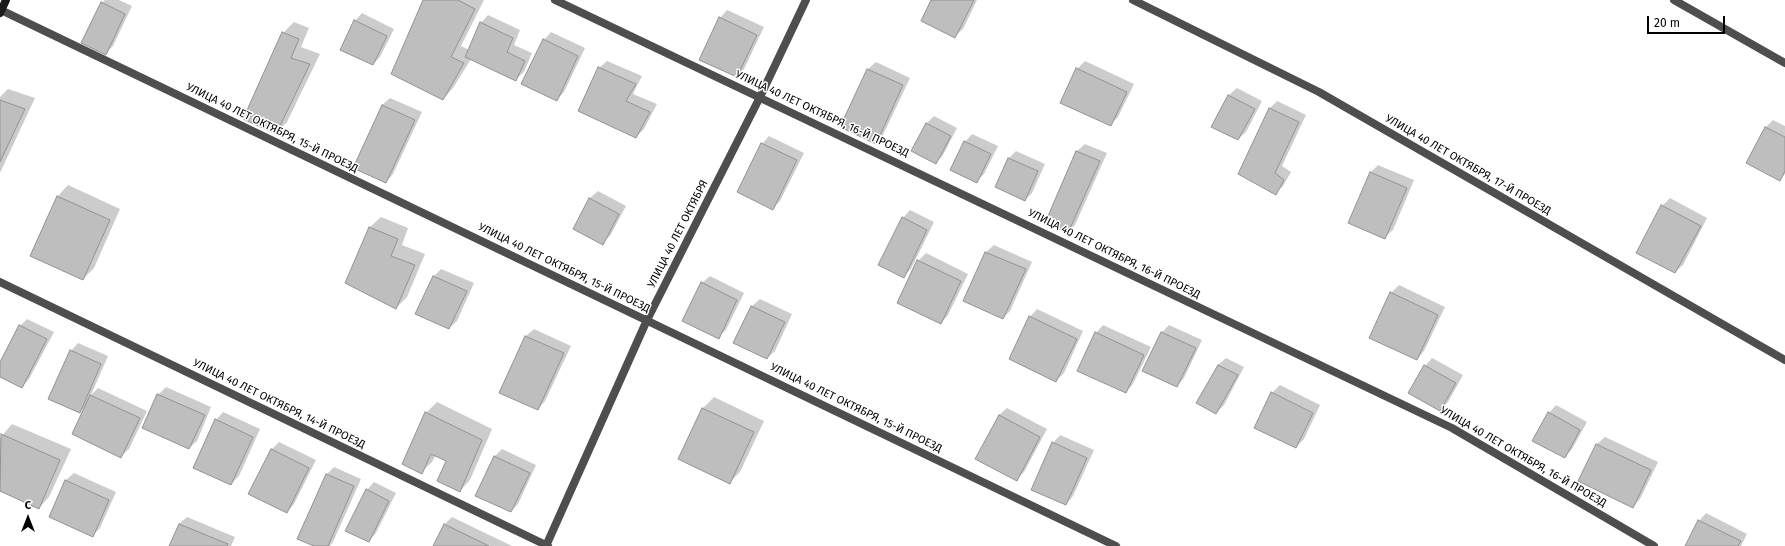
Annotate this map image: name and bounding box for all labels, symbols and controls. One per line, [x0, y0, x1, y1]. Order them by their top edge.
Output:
scale bar [1649, 8, 1727, 34]
text: 20 m [1654, 16, 1680, 30]
street label: УЛИЦА 40 ЛЕТ ОКТЯБРЯ, 16-Й ПРОЕЗД [733, 68, 911, 160]
street label: УЛИЦА 40 ЛЕТ ОКТЯБРЯ, 15-Й ПРОЕЗД [184, 81, 360, 175]
street label: УЛИЦА 40 ЛЕТ ОКТЯБРЯ, 17-Й ПРОЕЗД [1383, 112, 1553, 218]
street label: УЛИЦА 40 ЛЕТ ОКТЯБРЯ [645, 178, 711, 290]
street label: УЛИЦА 40 ЛЕТ ОКТЯБРЯ, 16-Й ПРОЕЗД [1026, 206, 1202, 302]
street label: УЛИЦА 40 ЛЕТ ОКТЯБРЯ, 15-Й ПРОЕЗД [476, 221, 652, 315]
street label: УЛИЦА 40 ЛЕТ ОКТЯБРЯ, 14-Й ПРОЕЗД [191, 356, 367, 452]
street label: УЛИЦА 40 ЛЕТ ОКТЯБРЯ, 15-Й ПРОЕЗД [768, 361, 944, 455]
street label: УЛИЦА 40 ЛЕТ ОКТЯБРЯ, 16-Й ПРОЕЗД [1437, 404, 1609, 510]
north arrow [8, 498, 48, 538]
text: С [25, 499, 31, 512]

